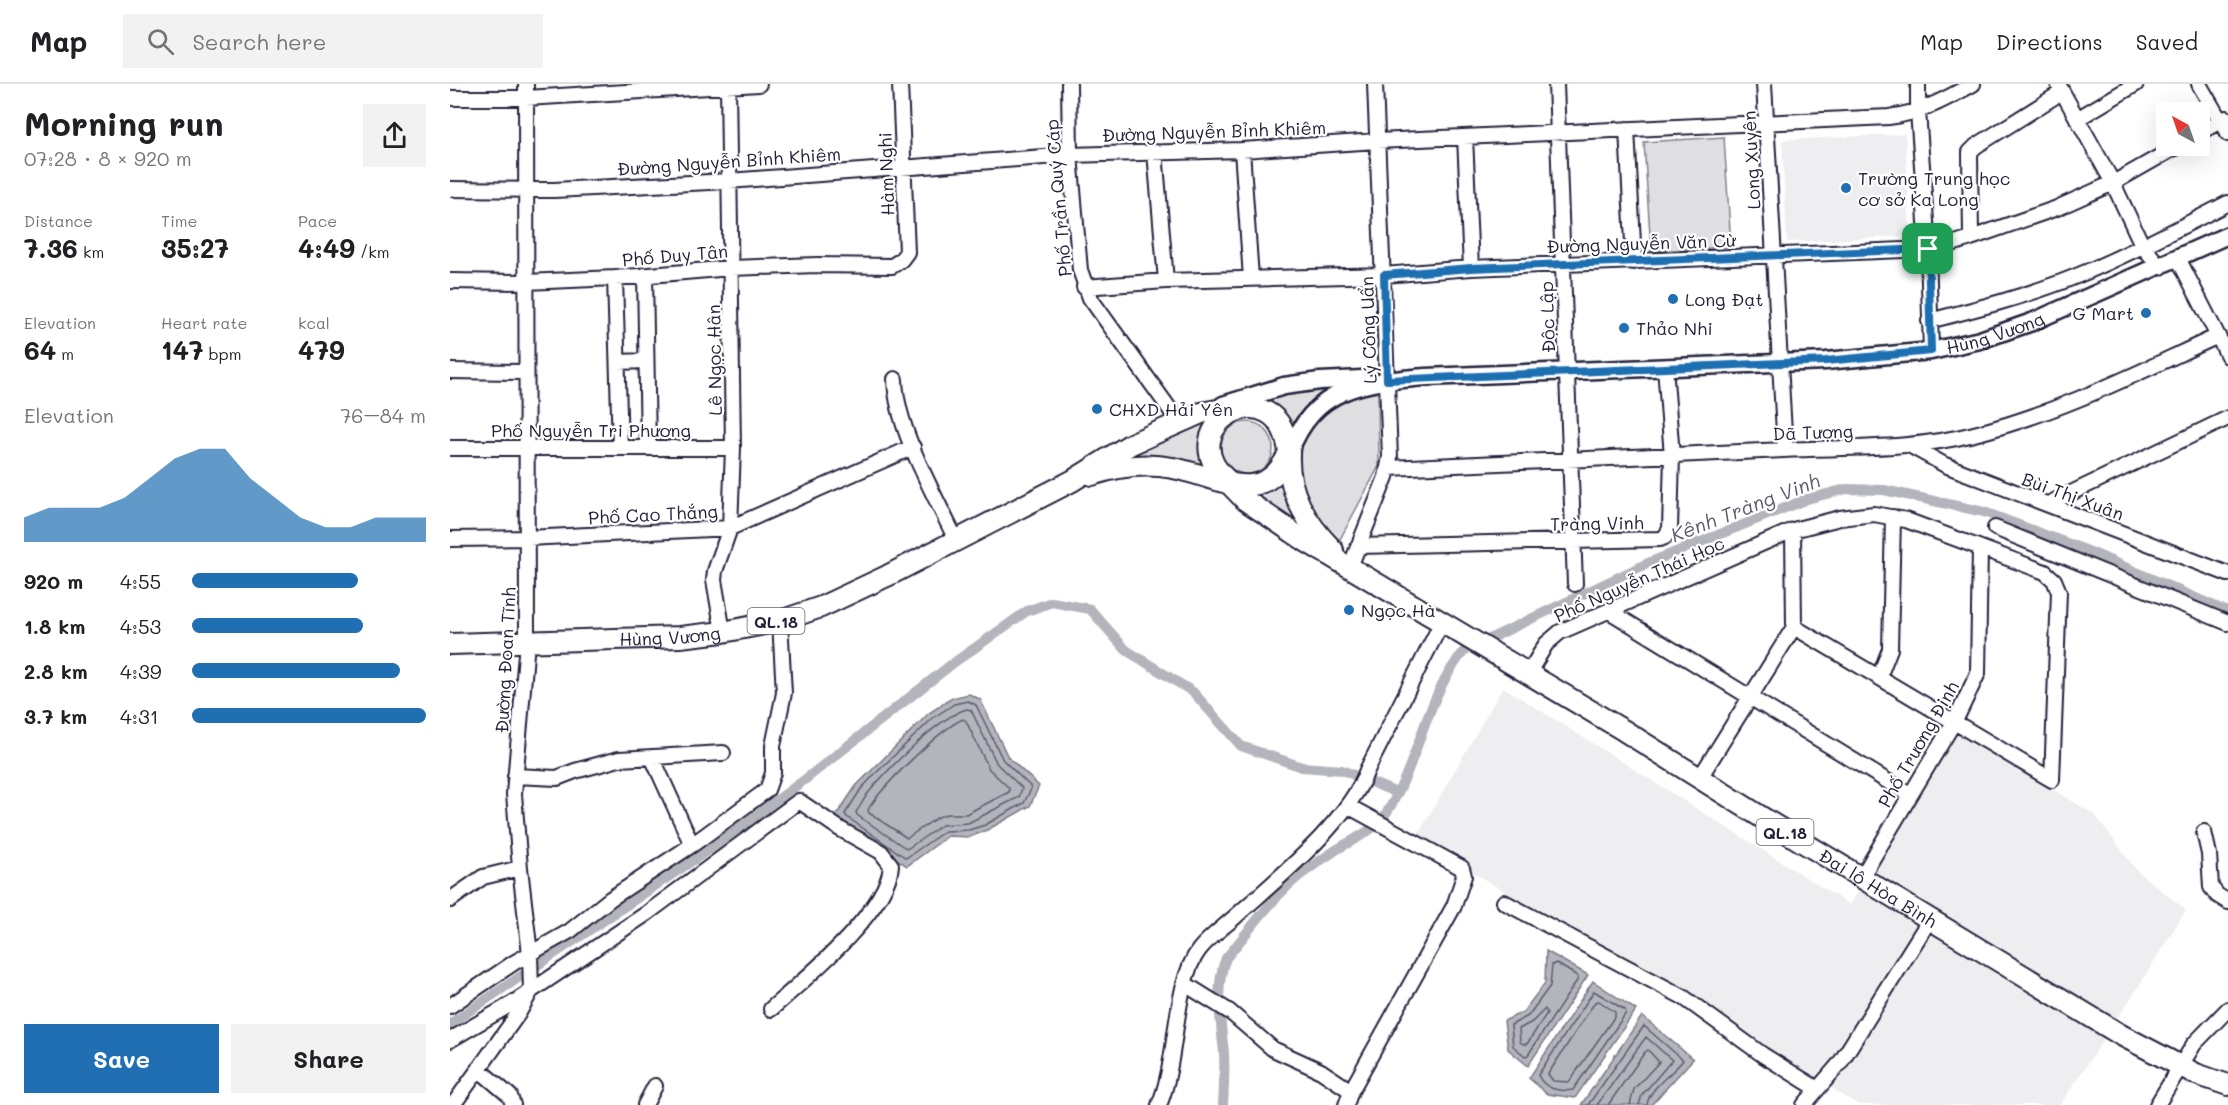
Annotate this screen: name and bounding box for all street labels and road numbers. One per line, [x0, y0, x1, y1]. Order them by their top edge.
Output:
street label: Long Xuyên [1736, 110, 1766, 210]
street label: Đường Nguyễn Bỉnh Khiêm [1102, 115, 1326, 147]
street label: Phố Trần Quý Cáp [1039, 118, 1077, 278]
street label: Hàm Nghi [873, 132, 899, 216]
street label: Đường Nguyễn Bỉnh Khiêm [616, 141, 842, 181]
street label: Đường Nguyễn Văn Cừ [1546, 228, 1737, 258]
street label: Phố Duy Tân [621, 238, 729, 272]
street label: Lý Công Uẩn [1354, 276, 1382, 384]
street label: Độc Lập [1534, 281, 1560, 353]
street label: Lê Ngọc Hân [701, 304, 727, 416]
street label: Hùng Vương [1944, 306, 2048, 359]
street label: Phố Nguyễn Tri Phương [491, 418, 691, 442]
street label: Dã Tượng [1772, 419, 1854, 445]
street label: Bùi Thị Xuân [2019, 466, 2127, 526]
street label: Phố Cao Thắng [588, 499, 718, 529]
street label: Tràng Vinh [1550, 510, 1644, 536]
street label: Phố Nguyễn Thái Học [1550, 531, 1728, 627]
street label: Đường Đoan Tĩnh [489, 586, 521, 734]
road number: QL.18 [748, 608, 804, 634]
street label: Hùng Vương [619, 620, 722, 651]
street label: Phố Trương Định [1872, 677, 1964, 811]
road number: QL.18 [1756, 819, 1814, 845]
street label: Đại lộ Hòa Bình [1815, 843, 1942, 933]

